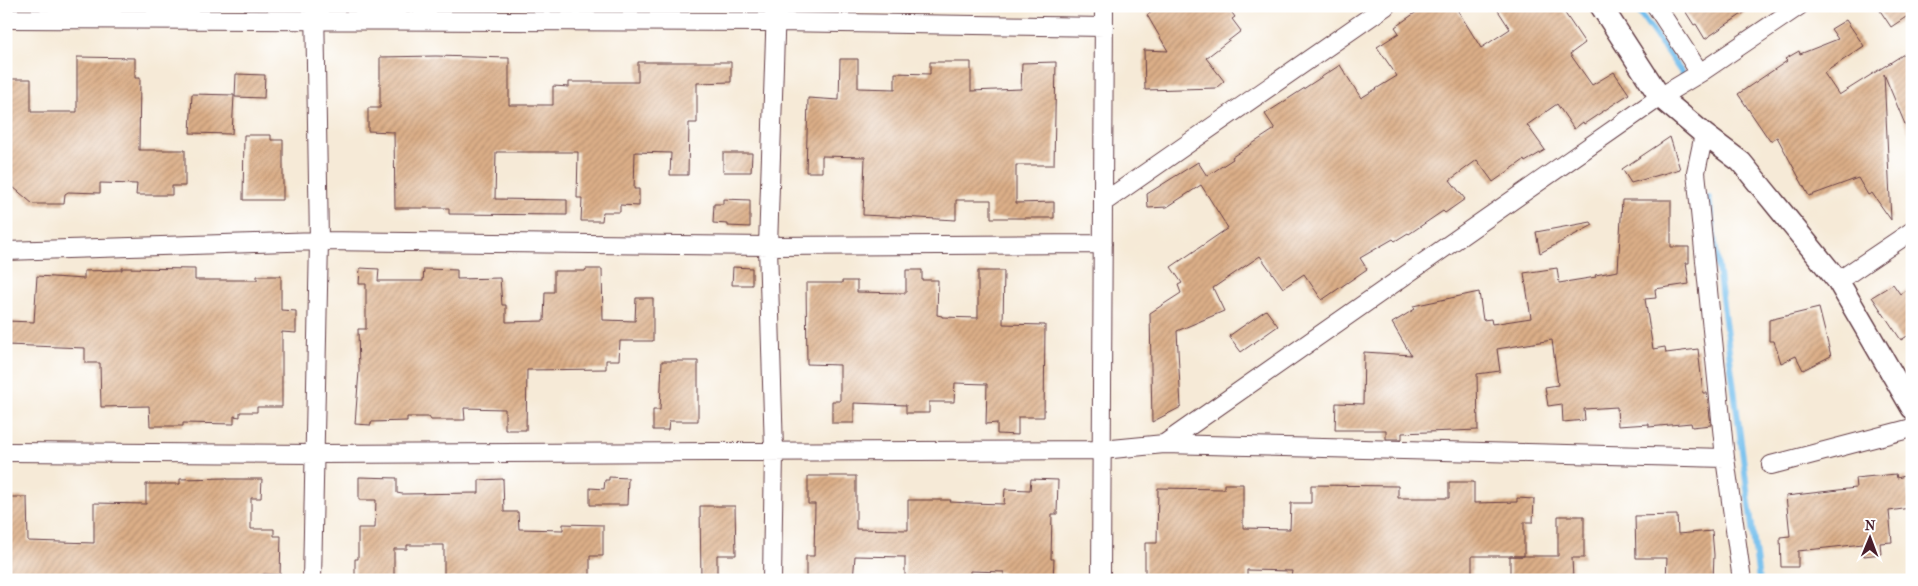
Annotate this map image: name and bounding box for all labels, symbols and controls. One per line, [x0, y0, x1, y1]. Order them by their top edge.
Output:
north arrow [1846, 514, 1896, 564]
text: N [1865, 517, 1876, 534]

